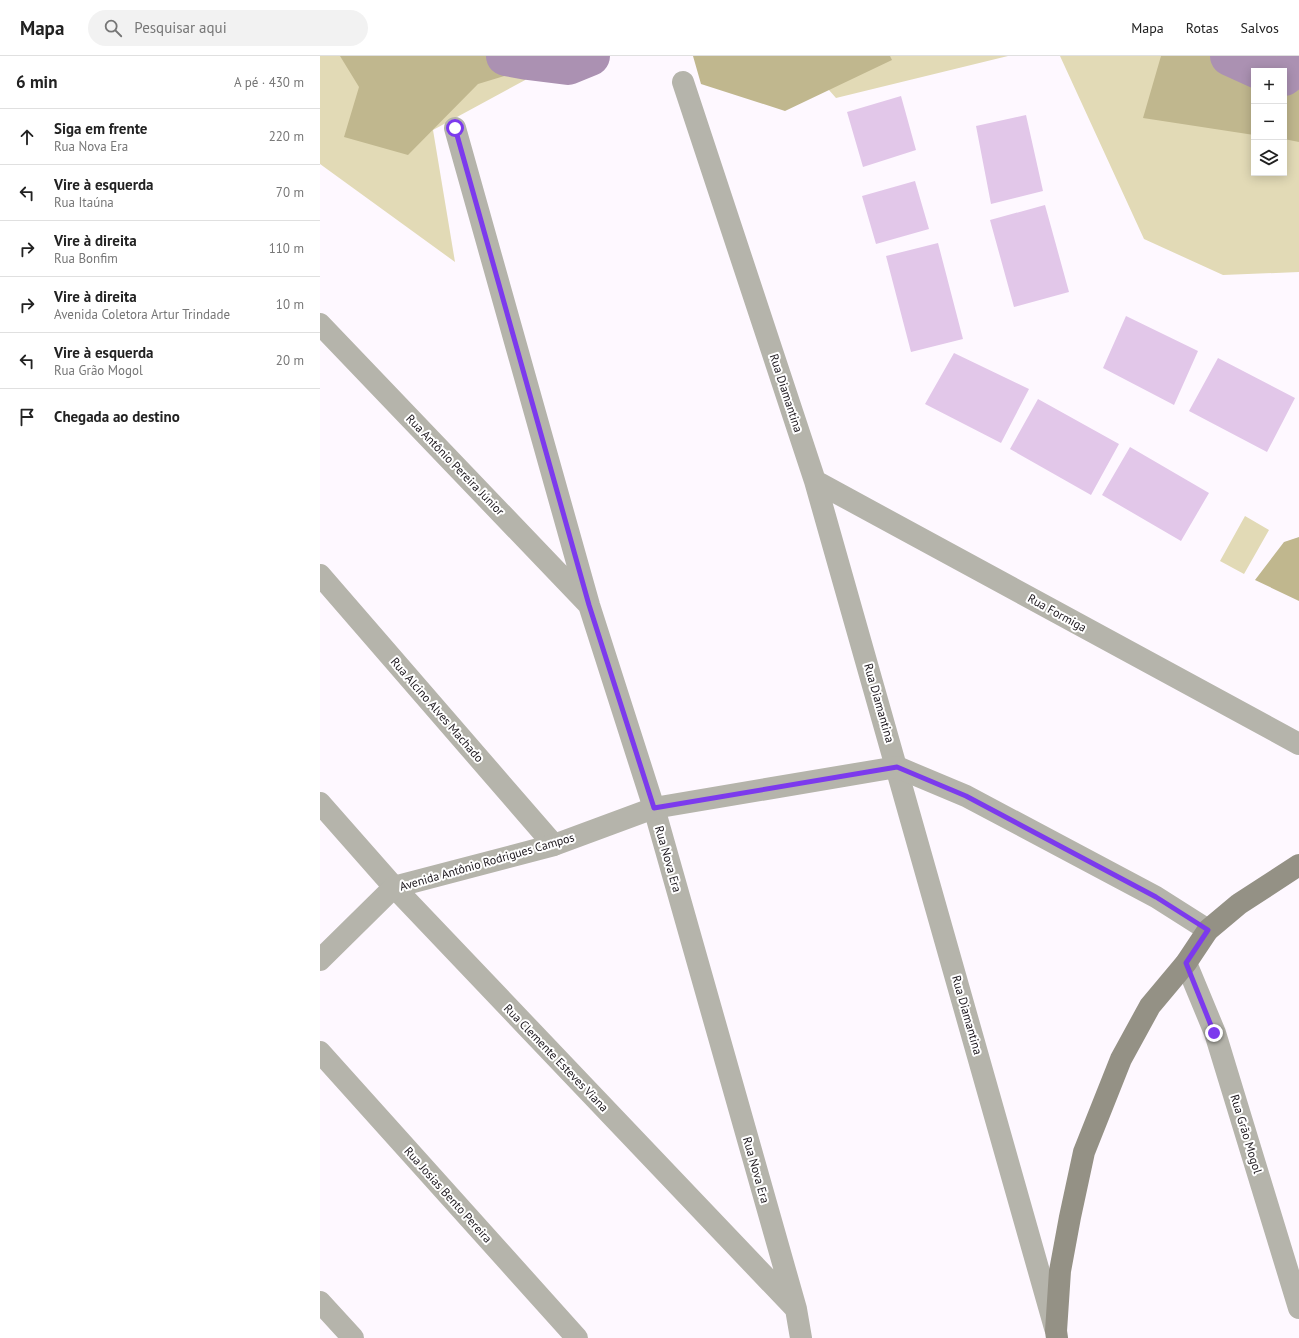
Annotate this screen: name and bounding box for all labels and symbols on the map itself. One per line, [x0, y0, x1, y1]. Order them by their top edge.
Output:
route start [446, 119, 464, 137]
street label: Rua Diamantina [767, 352, 806, 434]
street label: Rua Antônio Pereira Júnior [403, 411, 508, 518]
street label: Rua Formiga [1025, 590, 1089, 635]
street label: Rua Alcino Alves Machado [388, 654, 487, 765]
street label: Rua Diamantina [861, 662, 898, 744]
street label: Rua Nova Era [652, 824, 685, 894]
street label: Avenida Antônio Rodrigues Campos [398, 829, 576, 894]
street label: Rua Diamantina [949, 974, 986, 1056]
street label: Rua Clemente Esteves Viana [501, 1001, 612, 1115]
route end [1205, 1024, 1223, 1042]
street label: Rua Grão Mogol [1227, 1092, 1266, 1176]
street label: Rua Nova Era [740, 1135, 773, 1205]
street label: Rua Josias Bento Pereira [401, 1144, 495, 1246]

